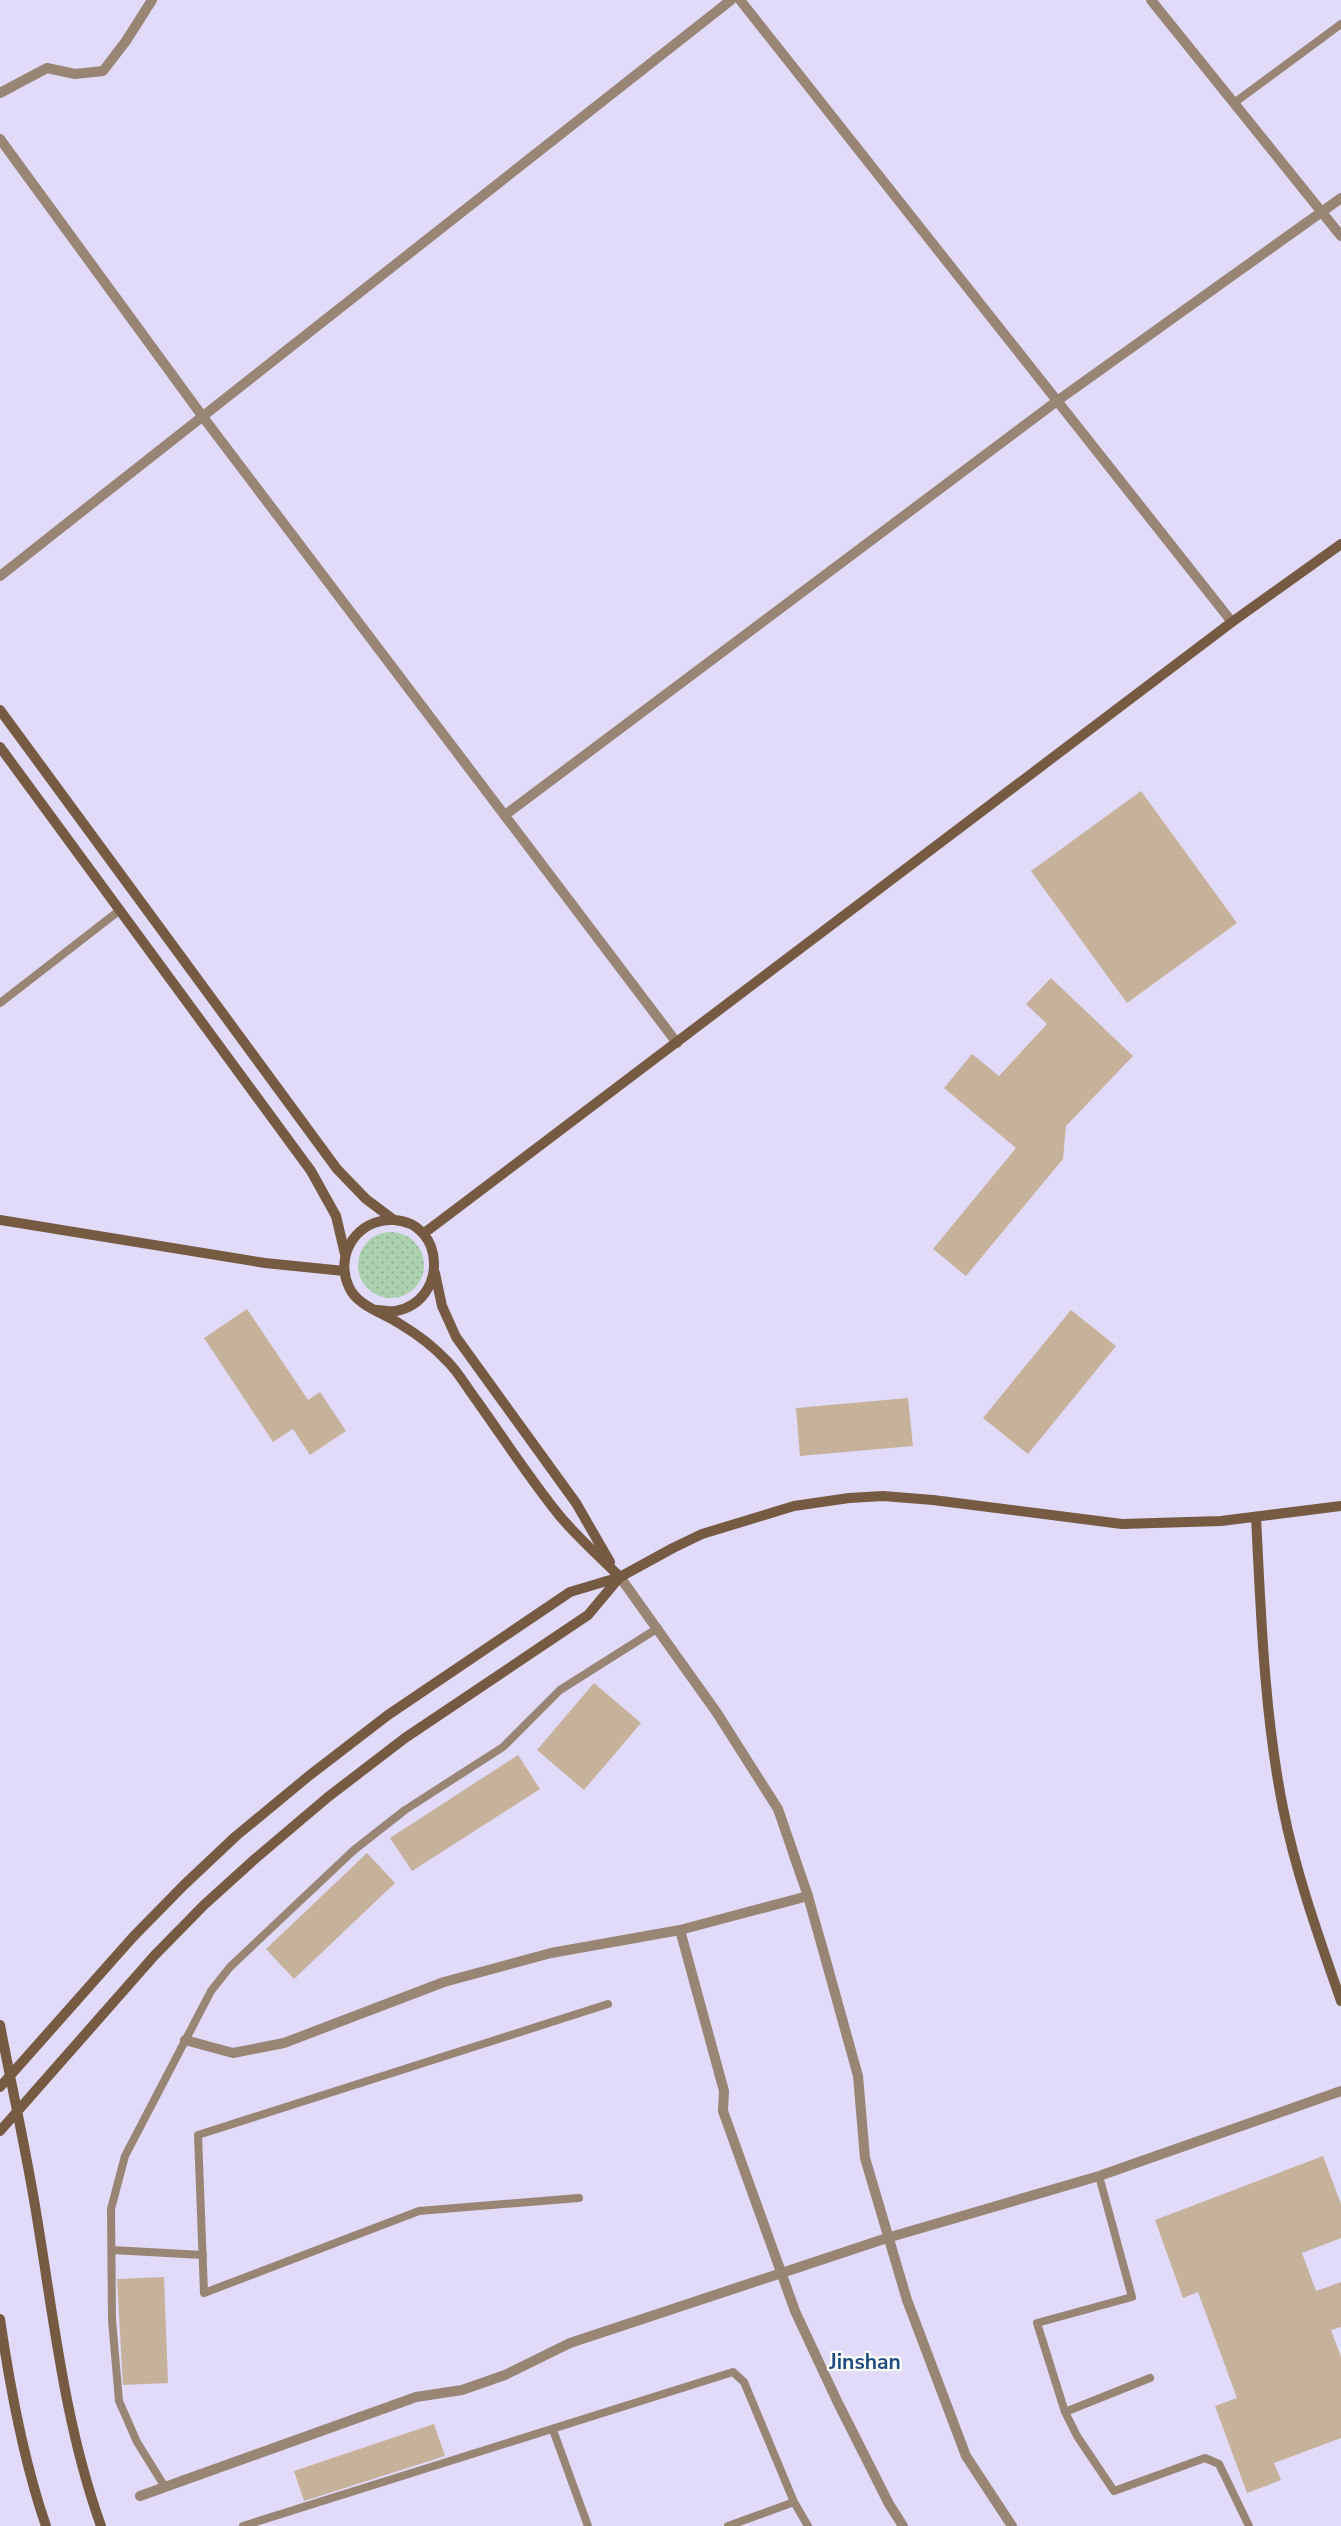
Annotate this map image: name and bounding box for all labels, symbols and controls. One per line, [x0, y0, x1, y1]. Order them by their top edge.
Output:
district label: Jinshan [828, 2348, 901, 2376]

